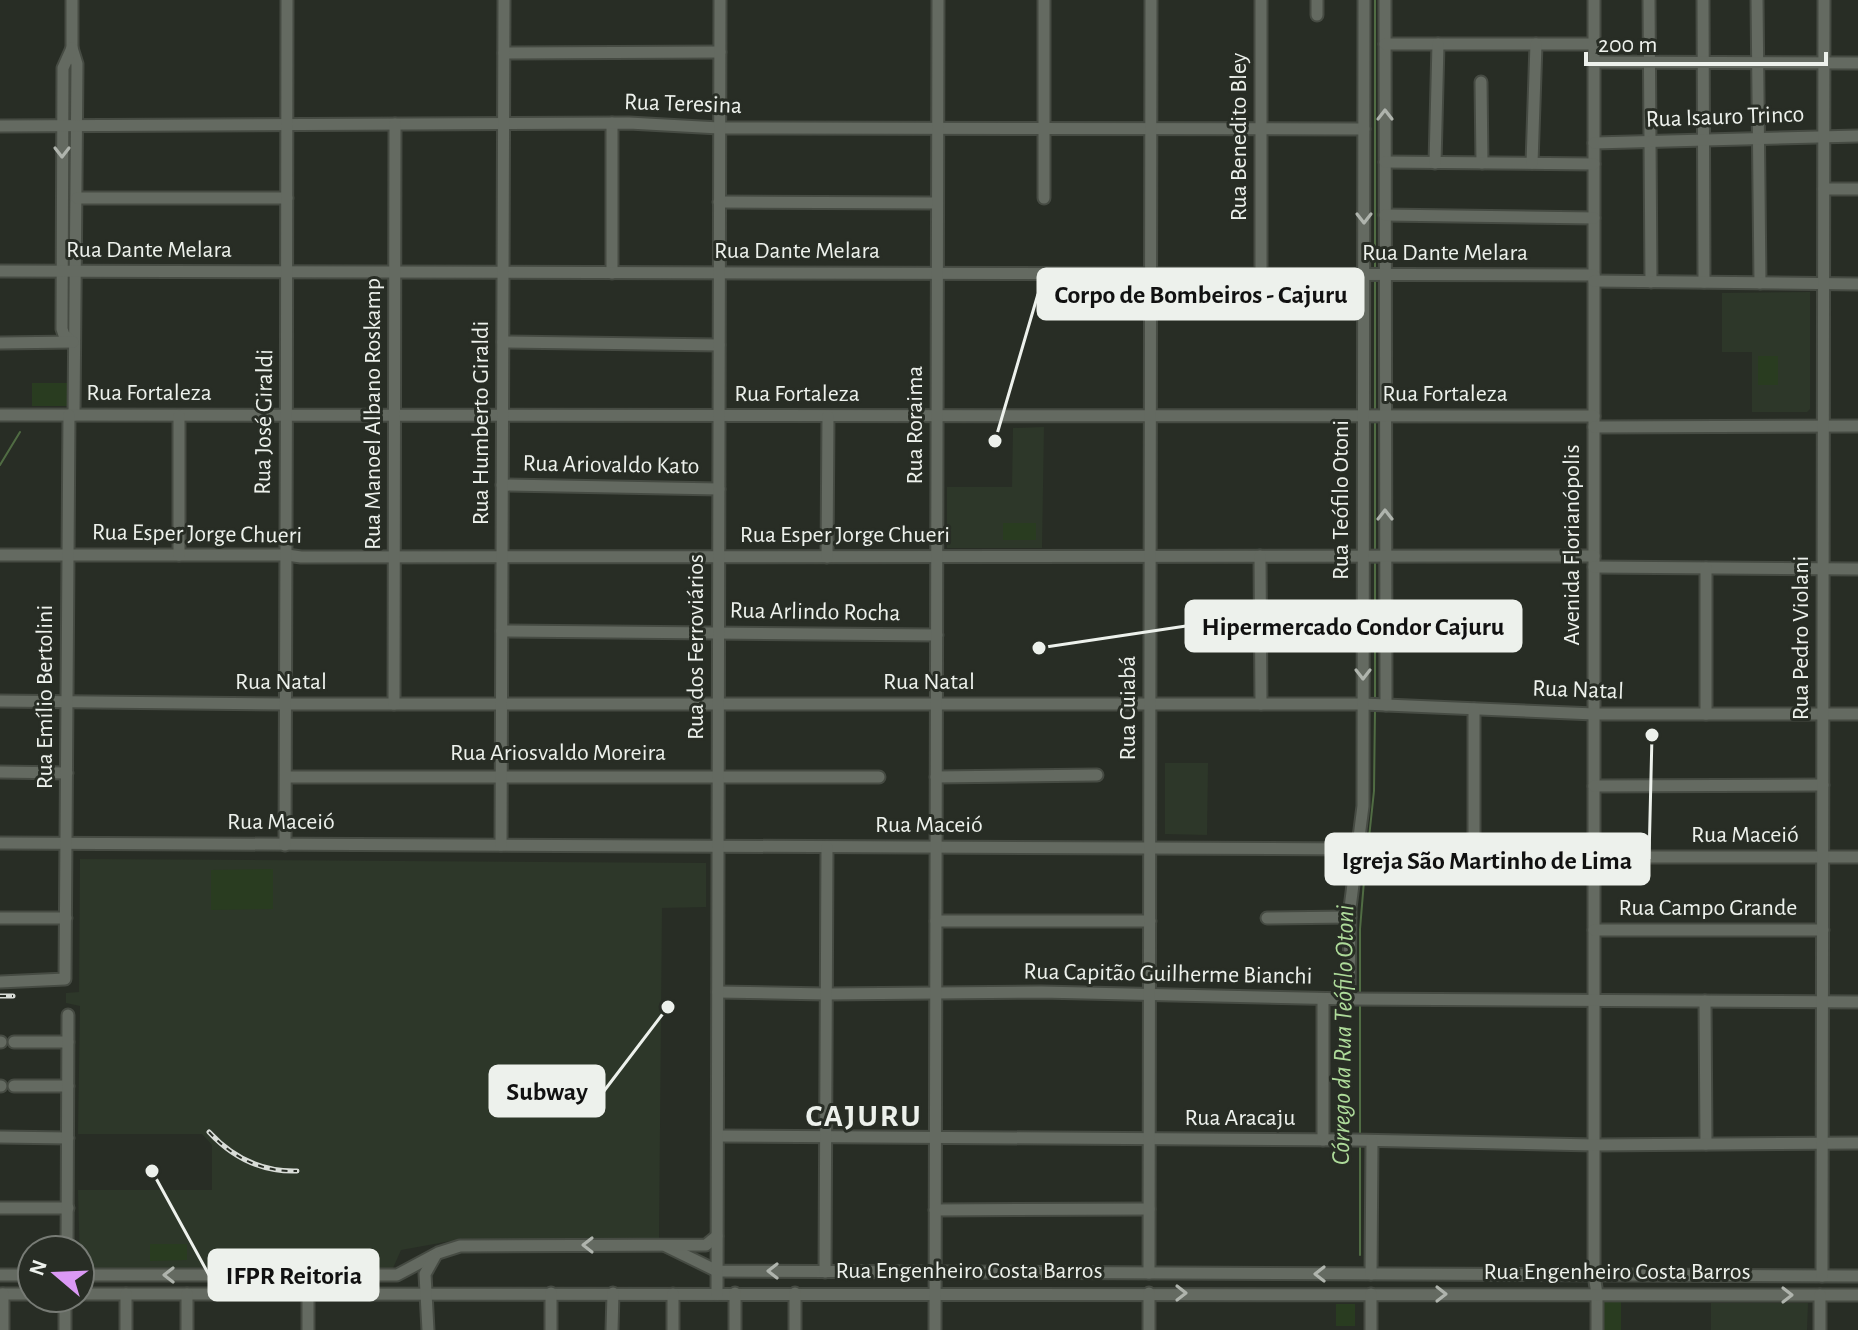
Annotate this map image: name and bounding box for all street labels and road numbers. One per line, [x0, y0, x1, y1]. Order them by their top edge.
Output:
street label: Rua Benedito Bley [1227, 53, 1251, 221]
street label: Rua Teresina [623, 90, 743, 118]
street label: Rua Isauro Trinco [1645, 102, 1805, 132]
street label: Rua Dante Melara [66, 238, 232, 262]
street label: Rua Dante Melara [714, 239, 880, 263]
street label: Rua Dante Melara [1362, 241, 1528, 265]
street label: Rua Manoel Albano Roskamp [361, 278, 385, 550]
street label: Rua Humberto Giraldi [469, 321, 493, 525]
street label: Rua José Giraldi [251, 349, 277, 495]
street label: Rua Roraima [903, 366, 927, 484]
street label: Rua Fortaleza [86, 381, 212, 405]
street label: Rua Fortaleza [734, 382, 860, 406]
street label: Rua Fortaleza [1382, 382, 1508, 406]
street label: Rua Teófilo Otoni [1329, 420, 1353, 580]
street label: Avenida Florianópolis [1560, 444, 1584, 646]
street label: Rua Ariovaldo Kato [522, 451, 700, 479]
street label: Rua Esper Jorge Chueri [92, 520, 302, 548]
street label: Rua Esper Jorge Chueri [740, 523, 950, 547]
street label: Rua dos Ferroviários [684, 554, 708, 740]
street label: Rua Pedro Violani [1789, 556, 1813, 720]
street label: Rua Arlindo Rocha [729, 599, 901, 625]
street label: Rua Emílio Bertolini [33, 605, 57, 789]
street label: Rua Cuiabá [1116, 656, 1140, 760]
street label: Rua Natal [235, 670, 327, 694]
street label: Rua Natal [883, 670, 975, 694]
street label: Rua Natal [1532, 676, 1624, 704]
street label: Rua Ariosvaldo Moreira [450, 741, 666, 765]
street label: Rua Maceió [227, 810, 335, 834]
street label: Rua Maceió [875, 813, 983, 837]
street label: Rua Maceió [1691, 823, 1799, 847]
street label: Rua Campo Grande [1619, 896, 1797, 920]
street label: Rua Capitão Guilherme Bianchi [1023, 959, 1313, 989]
street label: Rua Aracaju [1184, 1106, 1296, 1130]
street label: Rua Engenheiro Costa Barros [835, 1259, 1103, 1283]
street label: Rua Engenheiro Costa Barros [1483, 1260, 1751, 1284]

